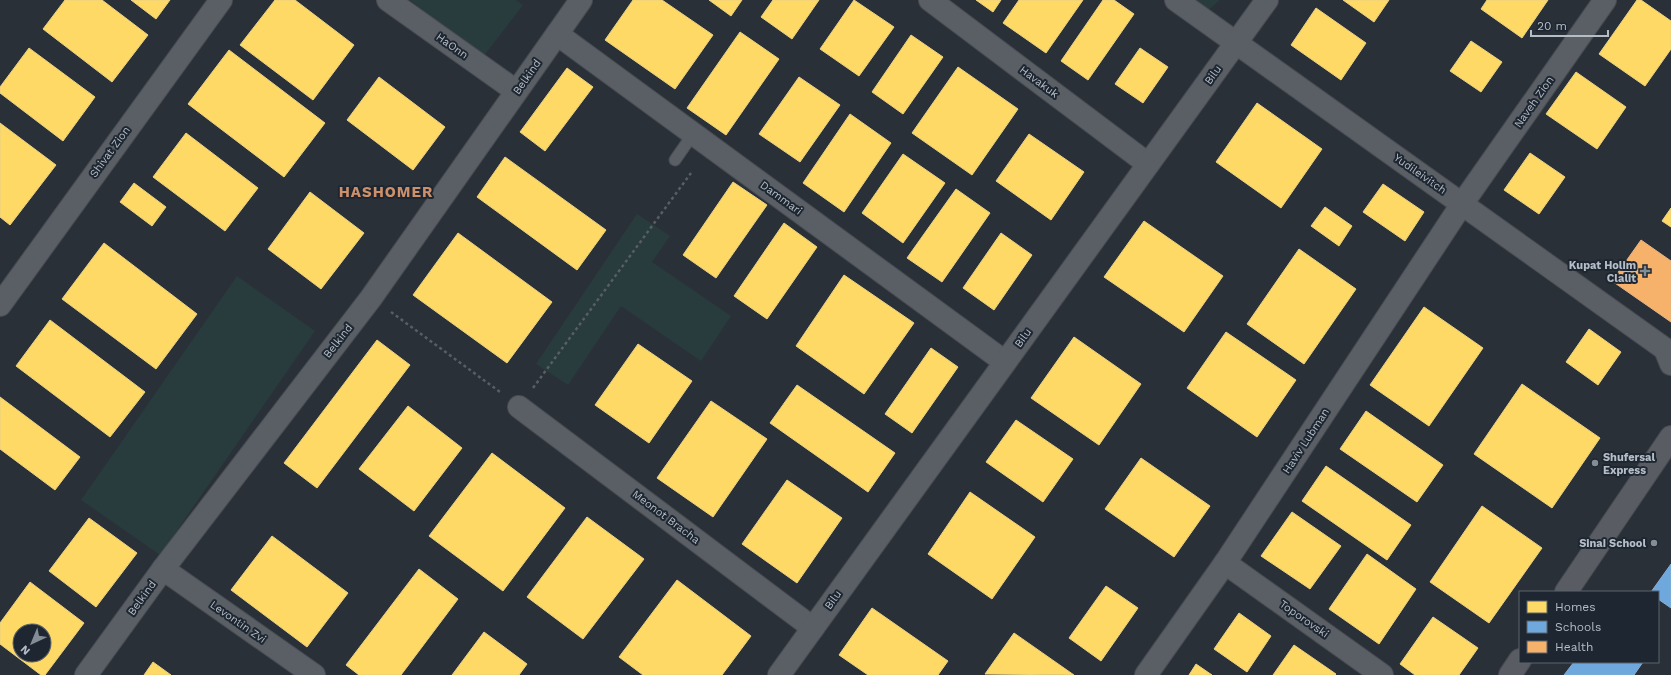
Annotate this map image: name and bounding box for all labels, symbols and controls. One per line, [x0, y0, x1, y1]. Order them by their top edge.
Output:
scale bar [1531, 12, 1608, 38]
text: 20 m [1537, 19, 1567, 33]
street label: HaOnn [434, 30, 470, 62]
street label: Belkind [510, 57, 544, 97]
street label: Havakuk [1017, 63, 1061, 101]
street label: Bilu [1202, 63, 1224, 87]
street label: Naveh Zion [1511, 74, 1557, 130]
street label: Shivat Zion [87, 124, 133, 180]
street label: Yudileivitch [1391, 151, 1449, 197]
street label: Dammari [757, 178, 805, 218]
district label: HASHOMER [339, 183, 433, 201]
place label: Kupat Holim Clalit [1569, 259, 1636, 285]
marker: Kupat Holim Clalit [1639, 265, 1651, 277]
street label: Belkind [321, 321, 355, 361]
street label: Bilu [1012, 326, 1034, 350]
street label: Haviv Lubman [1280, 406, 1332, 476]
place label: Shufersal Express [1603, 451, 1655, 477]
marker: Shufersal Express [1590, 458, 1600, 468]
street label: Meonot Bracha [630, 487, 702, 547]
place label: Sinai School [1579, 537, 1646, 550]
marker: Sinai School [1649, 538, 1659, 548]
street label: Belkind [125, 578, 159, 618]
street label: Bilu [822, 588, 844, 612]
legend [1519, 591, 1659, 663]
street label: Toporovski [1277, 597, 1331, 641]
street label: Levontin Zvi [208, 598, 268, 646]
text: Homes [1555, 600, 1596, 614]
text: Schools [1555, 620, 1601, 634]
north arrow [12, 623, 52, 663]
text: Health [1555, 640, 1593, 654]
text: N [18, 642, 33, 657]

